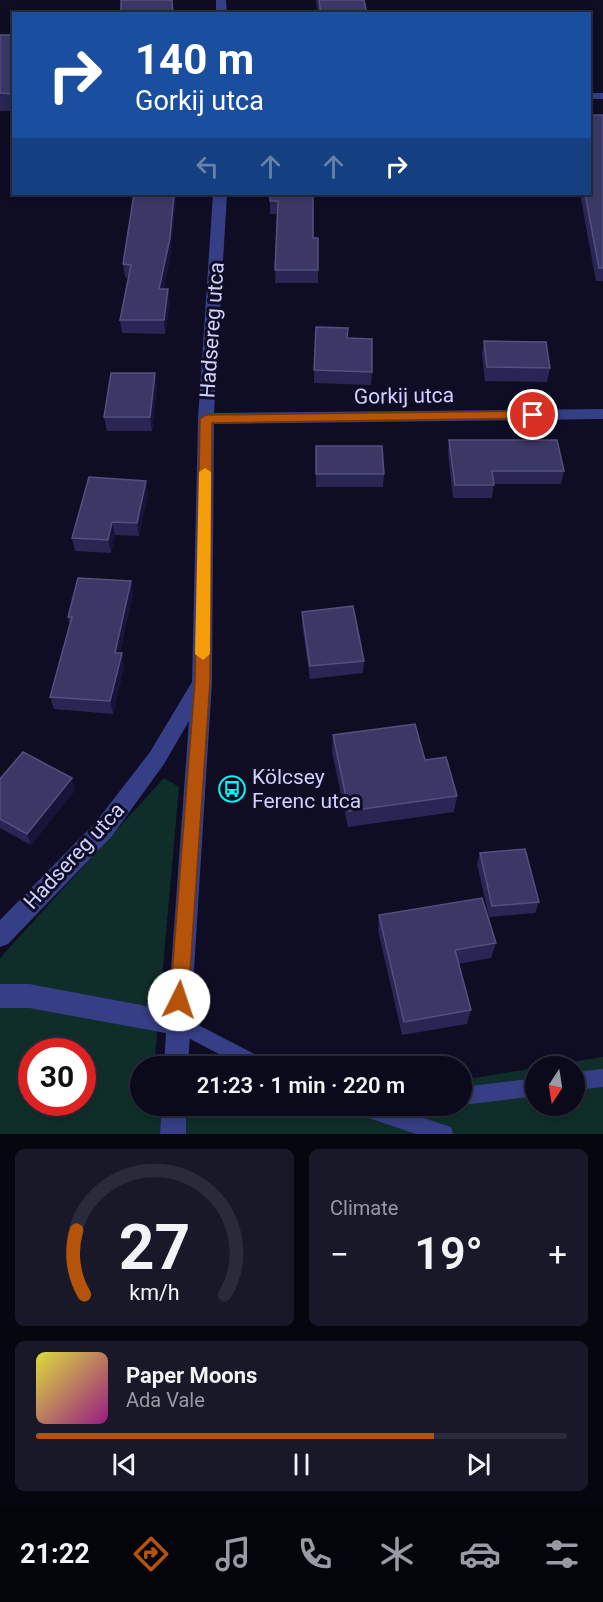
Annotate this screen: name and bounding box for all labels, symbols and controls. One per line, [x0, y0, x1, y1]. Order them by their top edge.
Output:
text: 140 m [135, 35, 254, 84]
icon: right [36, 36, 114, 114]
text: Gorkij utca [135, 85, 264, 117]
icon: left [191, 150, 224, 183]
icon: ahead [254, 150, 287, 183]
icon: ahead [317, 150, 350, 183]
icon: right [380, 150, 413, 183]
street label: Hadsereg utca [195, 261, 229, 399]
street label: Gorkij utca [354, 383, 454, 409]
pin [507, 389, 558, 440]
icon: arrive [516, 398, 549, 431]
place label: Kölcsey Ferenc utca [252, 765, 361, 813]
bus stop icon: Kölcsey Ferenc utca [217, 774, 247, 804]
street label: Hadsereg utca [19, 798, 129, 914]
position arrow [147, 968, 211, 1032]
speed limit sign: 30 [18, 1038, 96, 1116]
north arrow [525, 1056, 585, 1116]
map controls [525, 1056, 585, 1116]
text: 21:23 · 1 min · 220 m [197, 1073, 405, 1098]
text: Climate [330, 1196, 398, 1220]
text: 27 [119, 1211, 190, 1284]
text: 19° [414, 1227, 483, 1280]
text: − [330, 1235, 349, 1274]
text: + [548, 1235, 567, 1274]
text: km/h [129, 1280, 180, 1305]
text: Paper Moons [126, 1363, 257, 1388]
text: Ada Vale [126, 1388, 205, 1412]
icon: previous [108, 1448, 141, 1481]
icon: pause [285, 1448, 318, 1481]
icon: next [462, 1448, 495, 1481]
icon: directions [130, 1533, 172, 1575]
icon: music [212, 1533, 254, 1575]
icon: phone [294, 1533, 336, 1575]
icon: climate [376, 1533, 418, 1575]
icon: car [459, 1533, 501, 1575]
icon: filters [541, 1533, 583, 1575]
text: 21:22 [20, 1538, 90, 1570]

